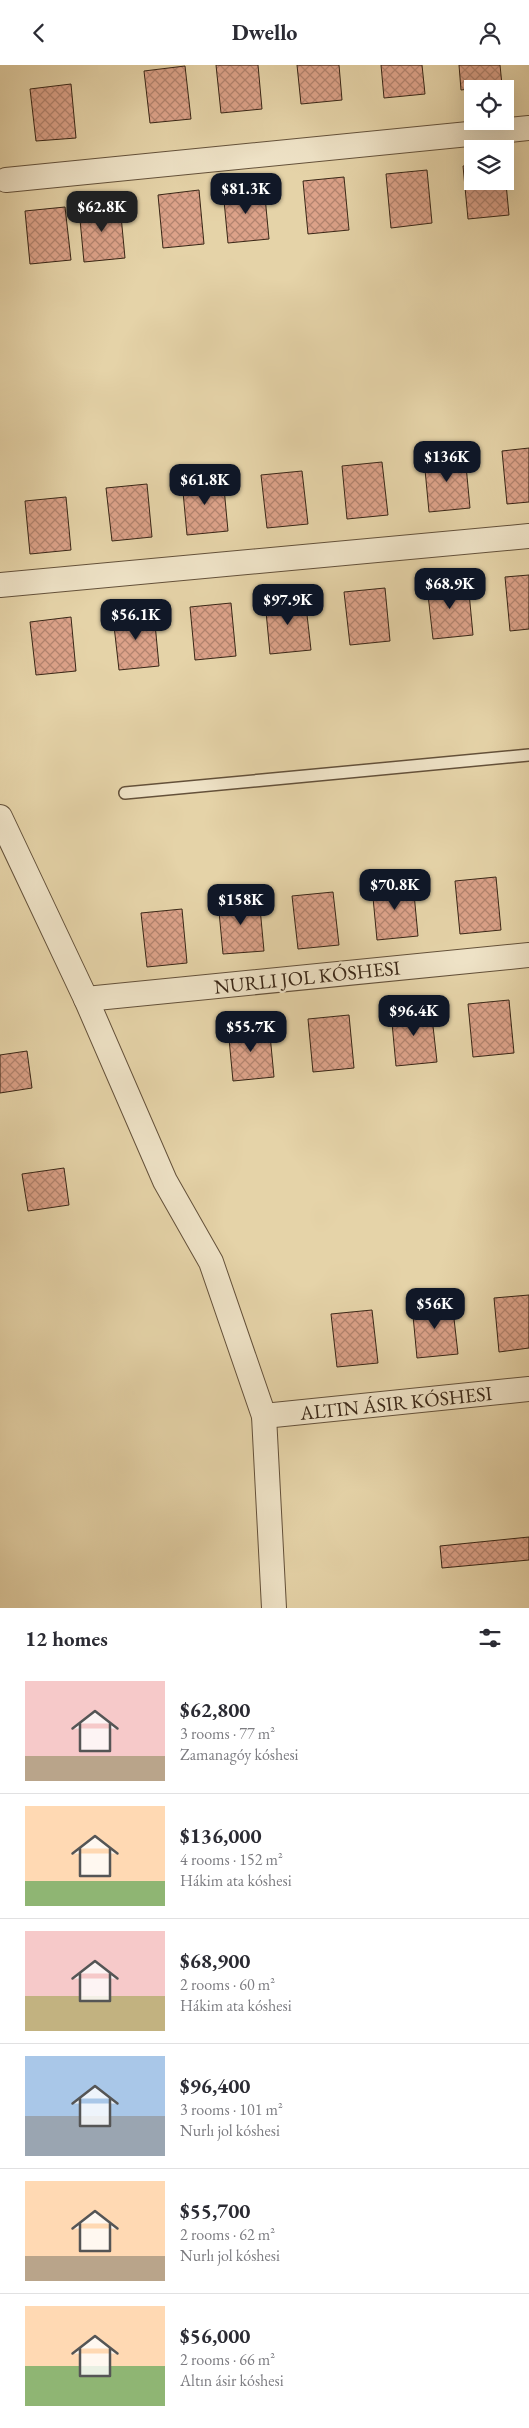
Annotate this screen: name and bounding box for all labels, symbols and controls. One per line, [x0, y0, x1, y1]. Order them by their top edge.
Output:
text: Dwello [232, 18, 297, 47]
icon: back [25, 19, 53, 47]
icon: person [476, 19, 504, 47]
map controls [464, 80, 514, 190]
button: locate [464, 80, 514, 130]
button: layers [464, 140, 514, 190]
pin: $81.3K [205, 173, 287, 215]
text: $81.3K [222, 178, 270, 199]
pin: $62.8K [61, 191, 143, 233]
text: $62.8K [78, 196, 126, 217]
pin: $136K [412, 441, 482, 483]
text: $136K [425, 446, 469, 467]
pin: $61.8K [164, 463, 246, 506]
text: $61.8K [181, 469, 229, 490]
pin: $68.9K [409, 567, 491, 610]
text: $68.9K [426, 573, 474, 594]
pin: $97.9K [247, 583, 329, 626]
text: $97.9K [264, 589, 312, 610]
pin: $56.1K [95, 599, 177, 641]
text: $56.1K [112, 604, 160, 625]
pin: $70.8K [354, 869, 436, 911]
text: $70.8K [371, 874, 419, 895]
pin: $158K [206, 883, 276, 926]
text: $158K [219, 889, 263, 910]
street label: NURLI JOL KÓSHESI [213, 954, 401, 1000]
pin: $96.4K [373, 995, 455, 1037]
text: $96.4K [390, 1000, 438, 1021]
pin: $55.7K [210, 1011, 292, 1053]
text: $55.7K [227, 1016, 275, 1037]
pin: $56K [405, 1287, 465, 1330]
text: $56K [417, 1293, 453, 1314]
street label: ALTIN ÁSIR KÓSHESI [298, 1380, 494, 1426]
icon: filters [476, 1624, 504, 1652]
text: 12 homes [25, 1625, 108, 1652]
text: $62,800 [180, 1696, 250, 1723]
icon: home [65, 1701, 125, 1761]
text: 3 rooms · 77 m² [180, 1723, 275, 1744]
text: Zamanagóy kóshesi [180, 1744, 299, 1765]
text: $136,000 [180, 1822, 262, 1849]
icon: home [65, 1826, 125, 1886]
text: 4 rooms · 152 m² [180, 1849, 283, 1870]
text: Hákim ata kóshesi [180, 1870, 292, 1891]
text: $68,900 [180, 1947, 250, 1974]
icon: home [65, 1951, 125, 2011]
text: 2 rooms · 60 m² [180, 1974, 275, 1995]
text: Hákim ata kóshesi [180, 1995, 292, 2016]
text: $96,400 [180, 2072, 250, 2099]
icon: home [65, 2076, 125, 2136]
text: 3 rooms · 101 m² [180, 2099, 283, 2120]
text: Nurlı jol kóshesi [180, 2120, 280, 2141]
text: $55,700 [180, 2197, 250, 2224]
icon: home [65, 2201, 125, 2261]
text: 2 rooms · 62 m² [180, 2224, 275, 2245]
text: Nurlı jol kóshesi [180, 2245, 280, 2266]
text: $56,000 [180, 2322, 250, 2349]
icon: home [65, 2326, 125, 2386]
text: 2 rooms · 66 m² [180, 2349, 275, 2370]
text: Altın ásir kóshesi [180, 2370, 284, 2391]

